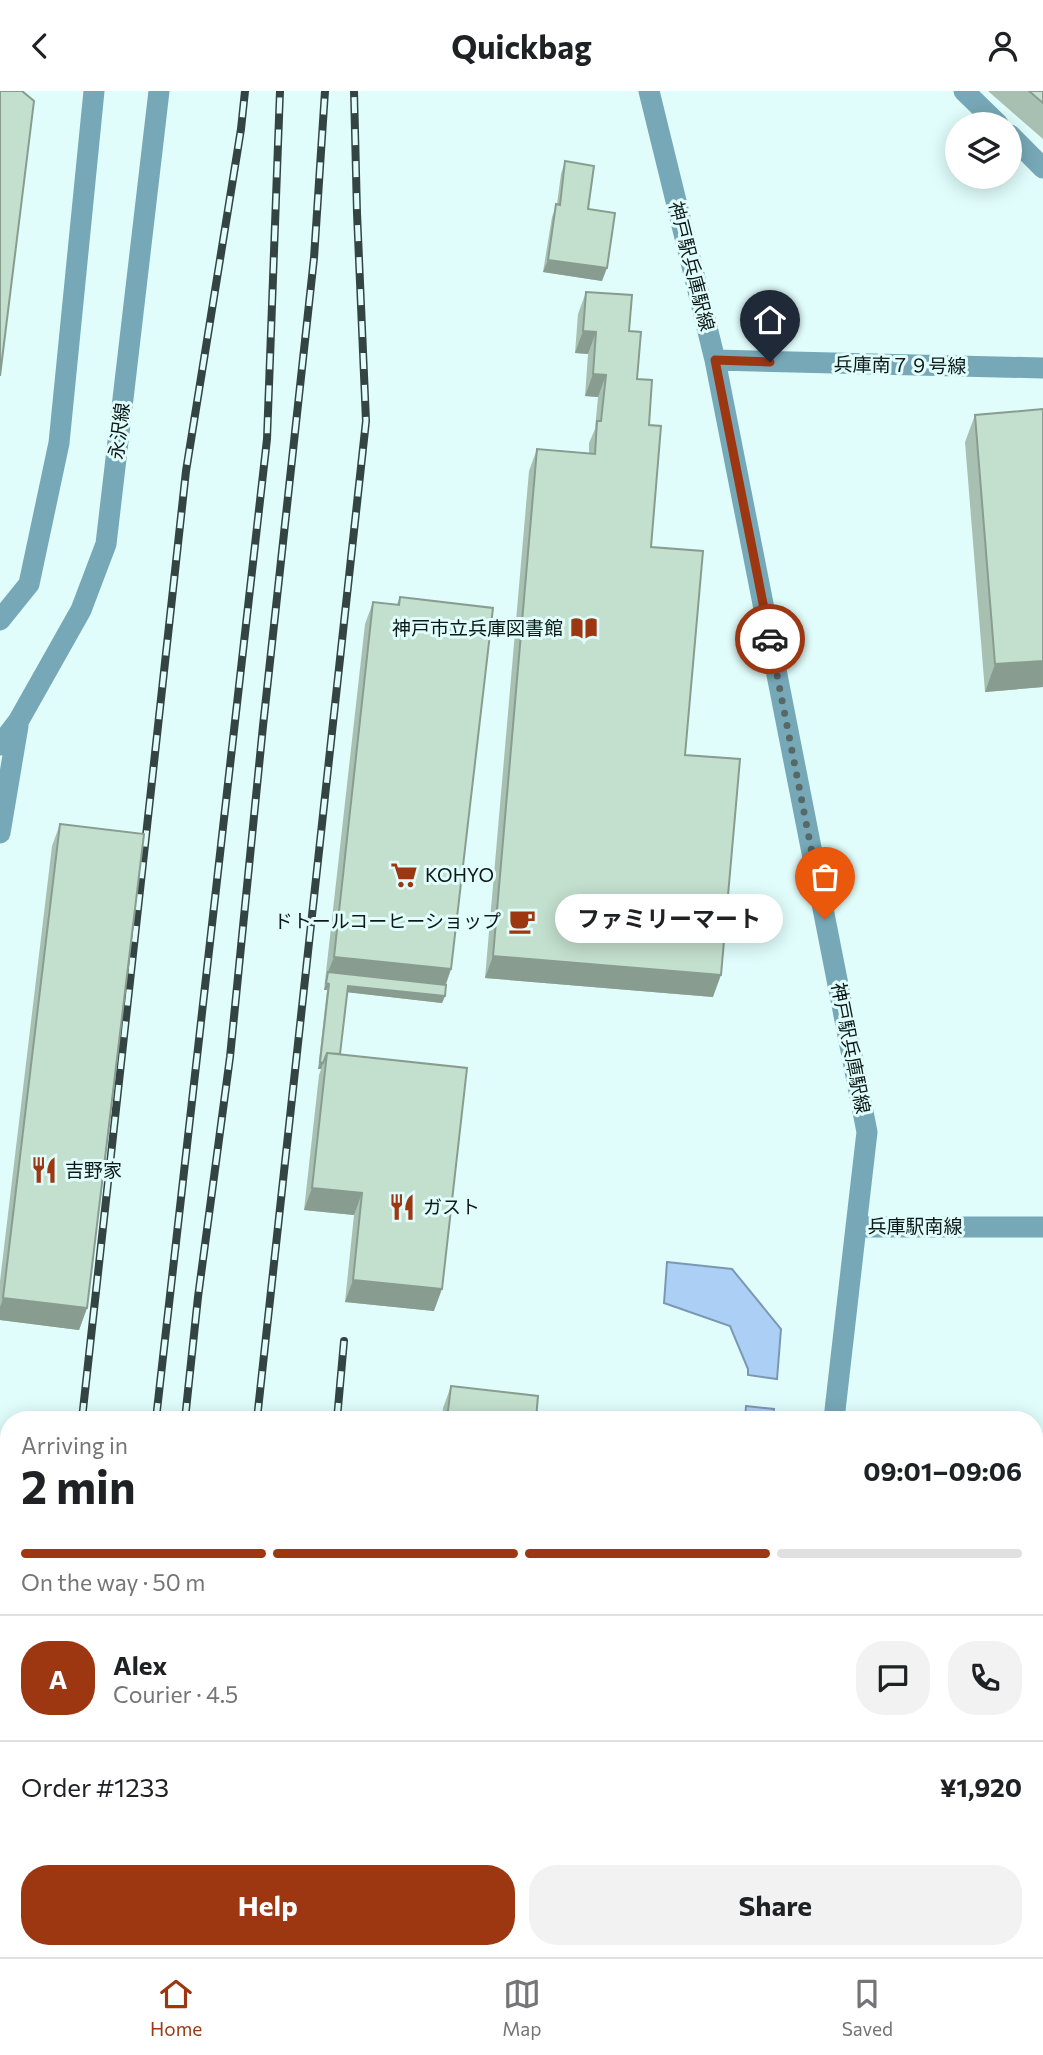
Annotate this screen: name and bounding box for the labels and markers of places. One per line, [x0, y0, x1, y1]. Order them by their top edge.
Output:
pin [740, 290, 800, 362]
library icon: 神戸市立兵庫図書館 [569, 613, 599, 643]
place label: 神戸市立兵庫図書館 [392, 616, 563, 639]
pin [795, 847, 855, 919]
supermarket icon: KOHYO [389, 860, 419, 890]
place label: KOHYO [425, 863, 494, 886]
callout: ファミリーマート [556, 895, 783, 943]
cafe icon: ドトールコーヒーショップ [507, 906, 537, 936]
place label: ドトールコーヒーショップ [274, 909, 501, 932]
restaurant icon: 吉野家 [29, 1155, 59, 1185]
place label: 吉野家 [65, 1158, 122, 1181]
restaurant icon: ガスト [387, 1192, 417, 1222]
place label: ガスト [423, 1195, 480, 1218]

